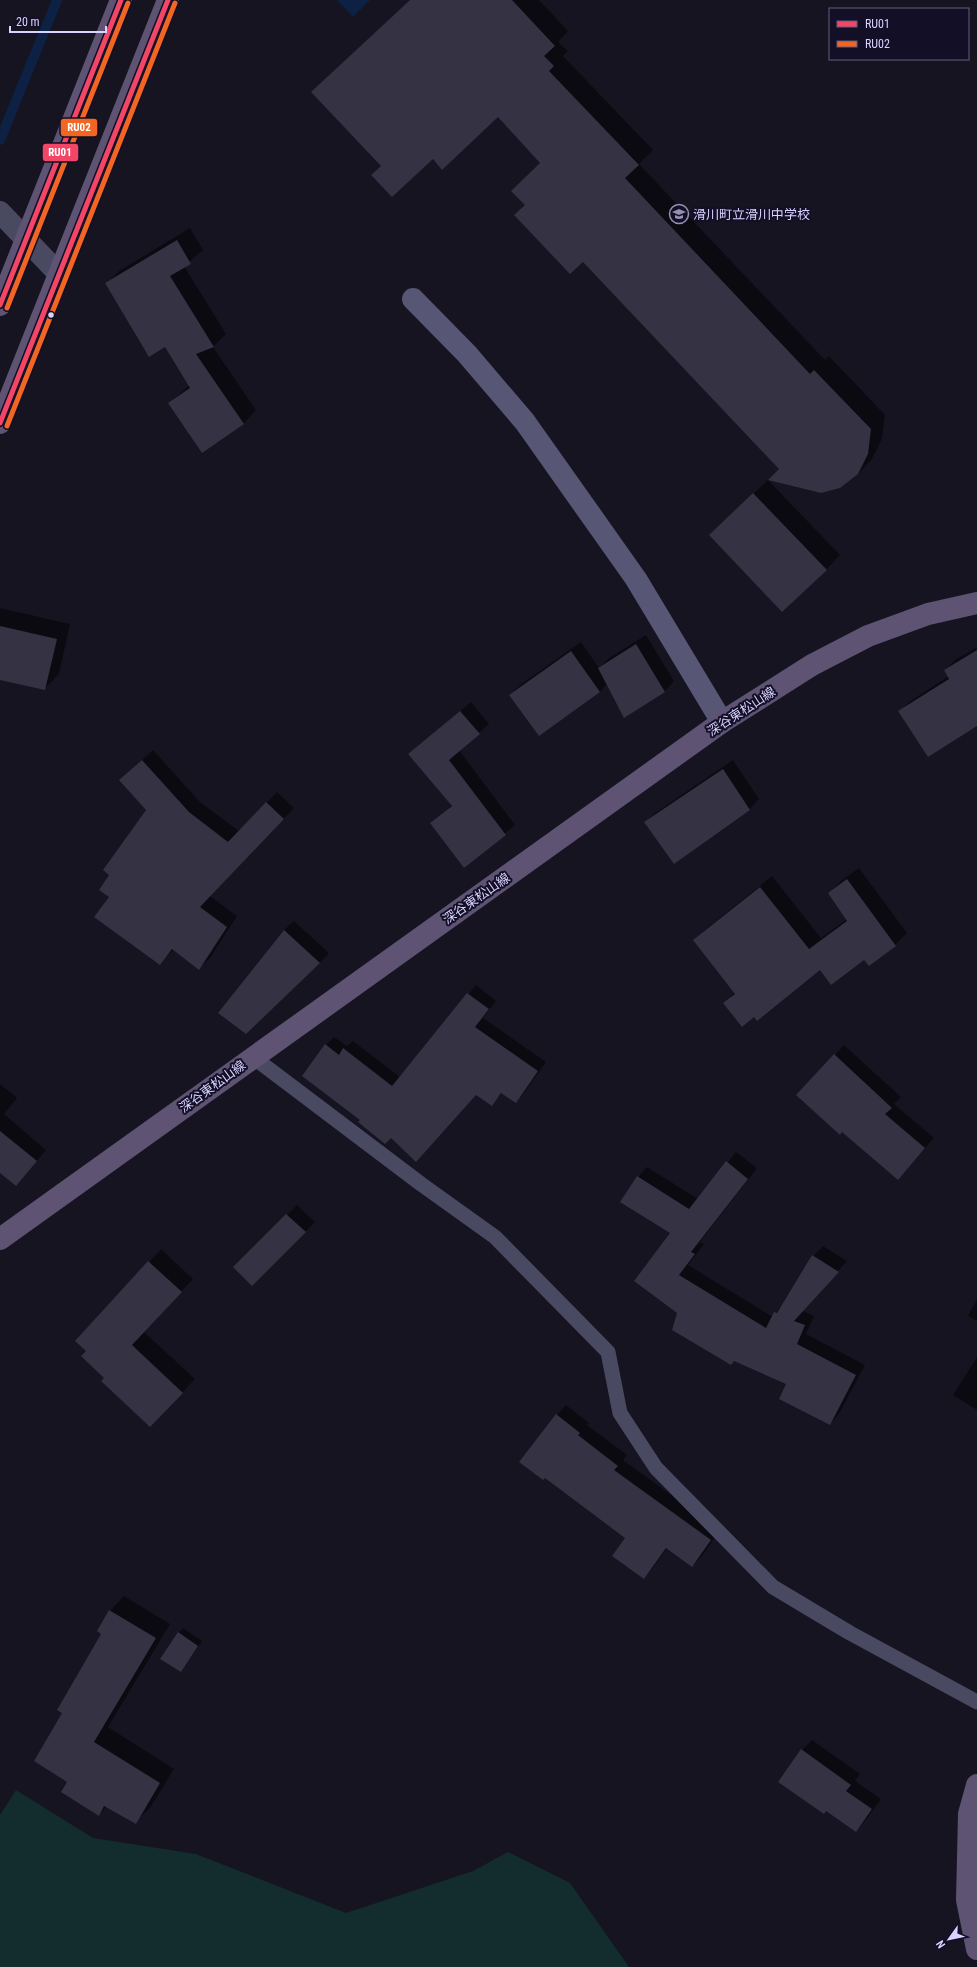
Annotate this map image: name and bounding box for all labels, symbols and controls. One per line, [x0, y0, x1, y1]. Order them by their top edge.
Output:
scale bar [10, 8, 106, 34]
legend [829, 8, 969, 60]
text: 20 m [16, 15, 40, 29]
text: RU01 [865, 17, 890, 31]
text: RU02 [865, 37, 890, 51]
line badge: RU02 [60, 118, 98, 137]
text: RU02 [67, 121, 91, 134]
line badge: RU01 [42, 143, 79, 162]
text: RU01 [48, 146, 72, 159]
school or university icon: 滑川町立滑川中学校 [668, 203, 690, 225]
place label: 滑川町立滑川中学校 [693, 207, 810, 222]
unlabelled marker [46, 310, 56, 320]
street label: 深谷東松山線 [704, 684, 778, 739]
street label: 深谷東松山線 [440, 870, 513, 927]
street label: 深谷東松山線 [176, 1057, 248, 1115]
north arrow [929, 1919, 969, 1959]
text: N [934, 1938, 948, 1951]

